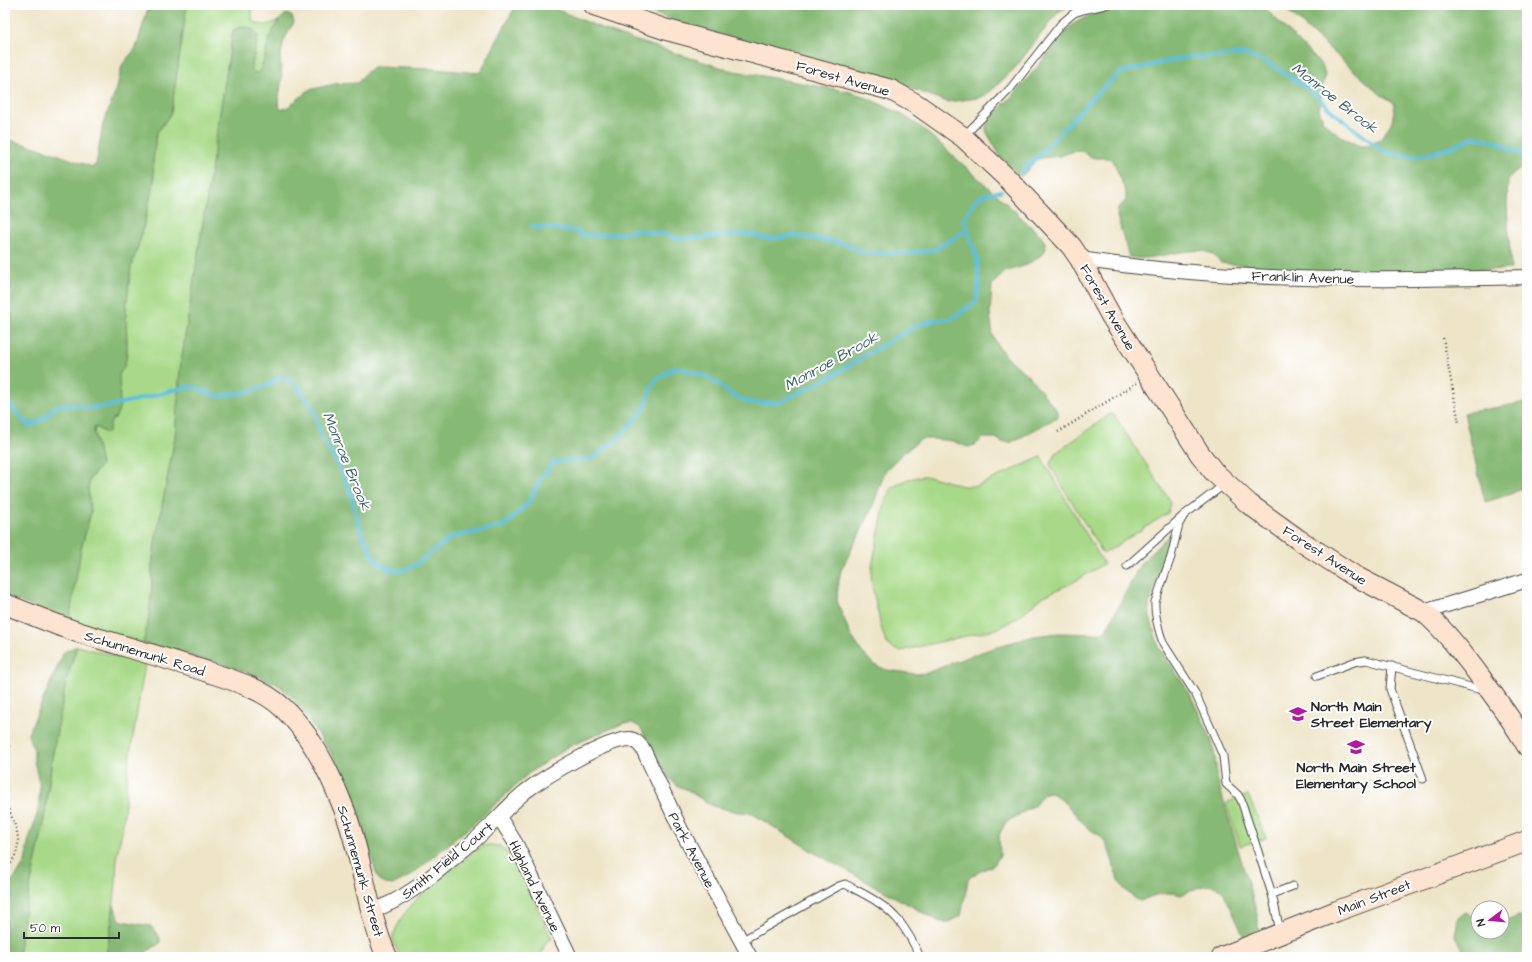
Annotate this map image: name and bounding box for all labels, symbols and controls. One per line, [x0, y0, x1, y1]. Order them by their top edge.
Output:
street label: Forest Avenue [794, 56, 892, 102]
water label: Monroe Brook [1287, 58, 1383, 139]
street label: Forest Avenue [1074, 261, 1140, 355]
street label: Franklin Avenue [1251, 266, 1355, 290]
water label: Monroe Brook [781, 327, 883, 396]
water label: Monroe Brook [317, 409, 376, 514]
street label: Forest Avenue [1278, 521, 1371, 591]
street label: Schunnemunk Road [82, 626, 207, 682]
place label: North Main Street Elementary [1310, 697, 1432, 733]
school or university icon: North Main Street Elementary [1288, 704, 1308, 724]
school or university icon: North Main Street Elementary School [1346, 737, 1366, 757]
place label: North Main Street Elementary School [1296, 758, 1417, 794]
street label: Schunnemunk Street [332, 803, 388, 940]
street label: Park Avenue [663, 809, 720, 892]
street label: Smith Field Court [397, 817, 498, 904]
street label: Highland Avenue [503, 837, 565, 936]
street label: Main Street [1335, 875, 1414, 921]
north arrow [1470, 900, 1510, 940]
scale bar [24, 914, 119, 940]
text: N [1473, 917, 1489, 928]
text: 50 m [30, 920, 61, 937]

